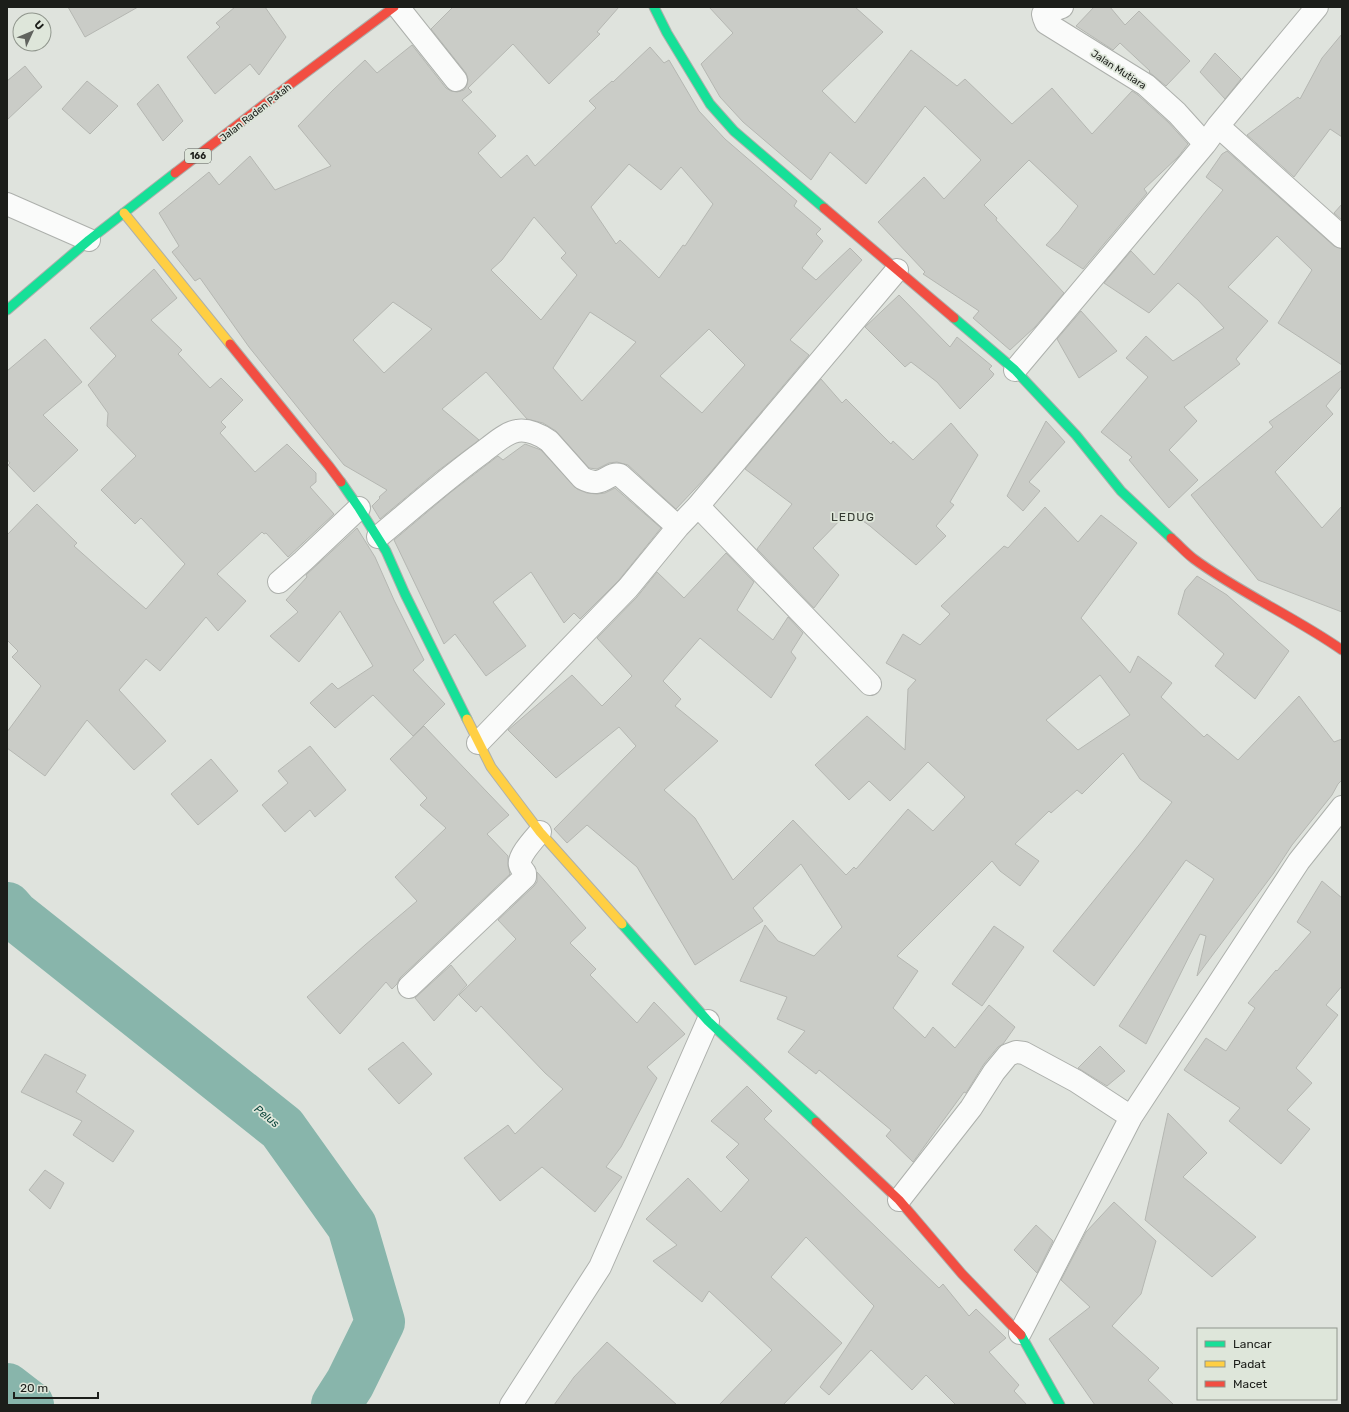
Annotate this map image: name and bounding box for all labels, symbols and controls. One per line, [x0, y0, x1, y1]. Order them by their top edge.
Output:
north arrow [12, 12, 52, 52]
text: U [31, 18, 46, 33]
street label: Jalan Mutiara [1089, 48, 1148, 92]
street label: Jalan Raden Patah [217, 81, 294, 145]
road number: 166 [185, 149, 211, 163]
district label: LEDUG [831, 510, 875, 524]
water label: Pelus [252, 1102, 282, 1131]
legend [1197, 1328, 1337, 1400]
text: Lancar [1233, 1337, 1272, 1351]
text: Padat [1233, 1357, 1266, 1371]
scale bar [14, 1374, 98, 1400]
text: Macet [1233, 1377, 1267, 1391]
text: 20 m [20, 1381, 48, 1395]

